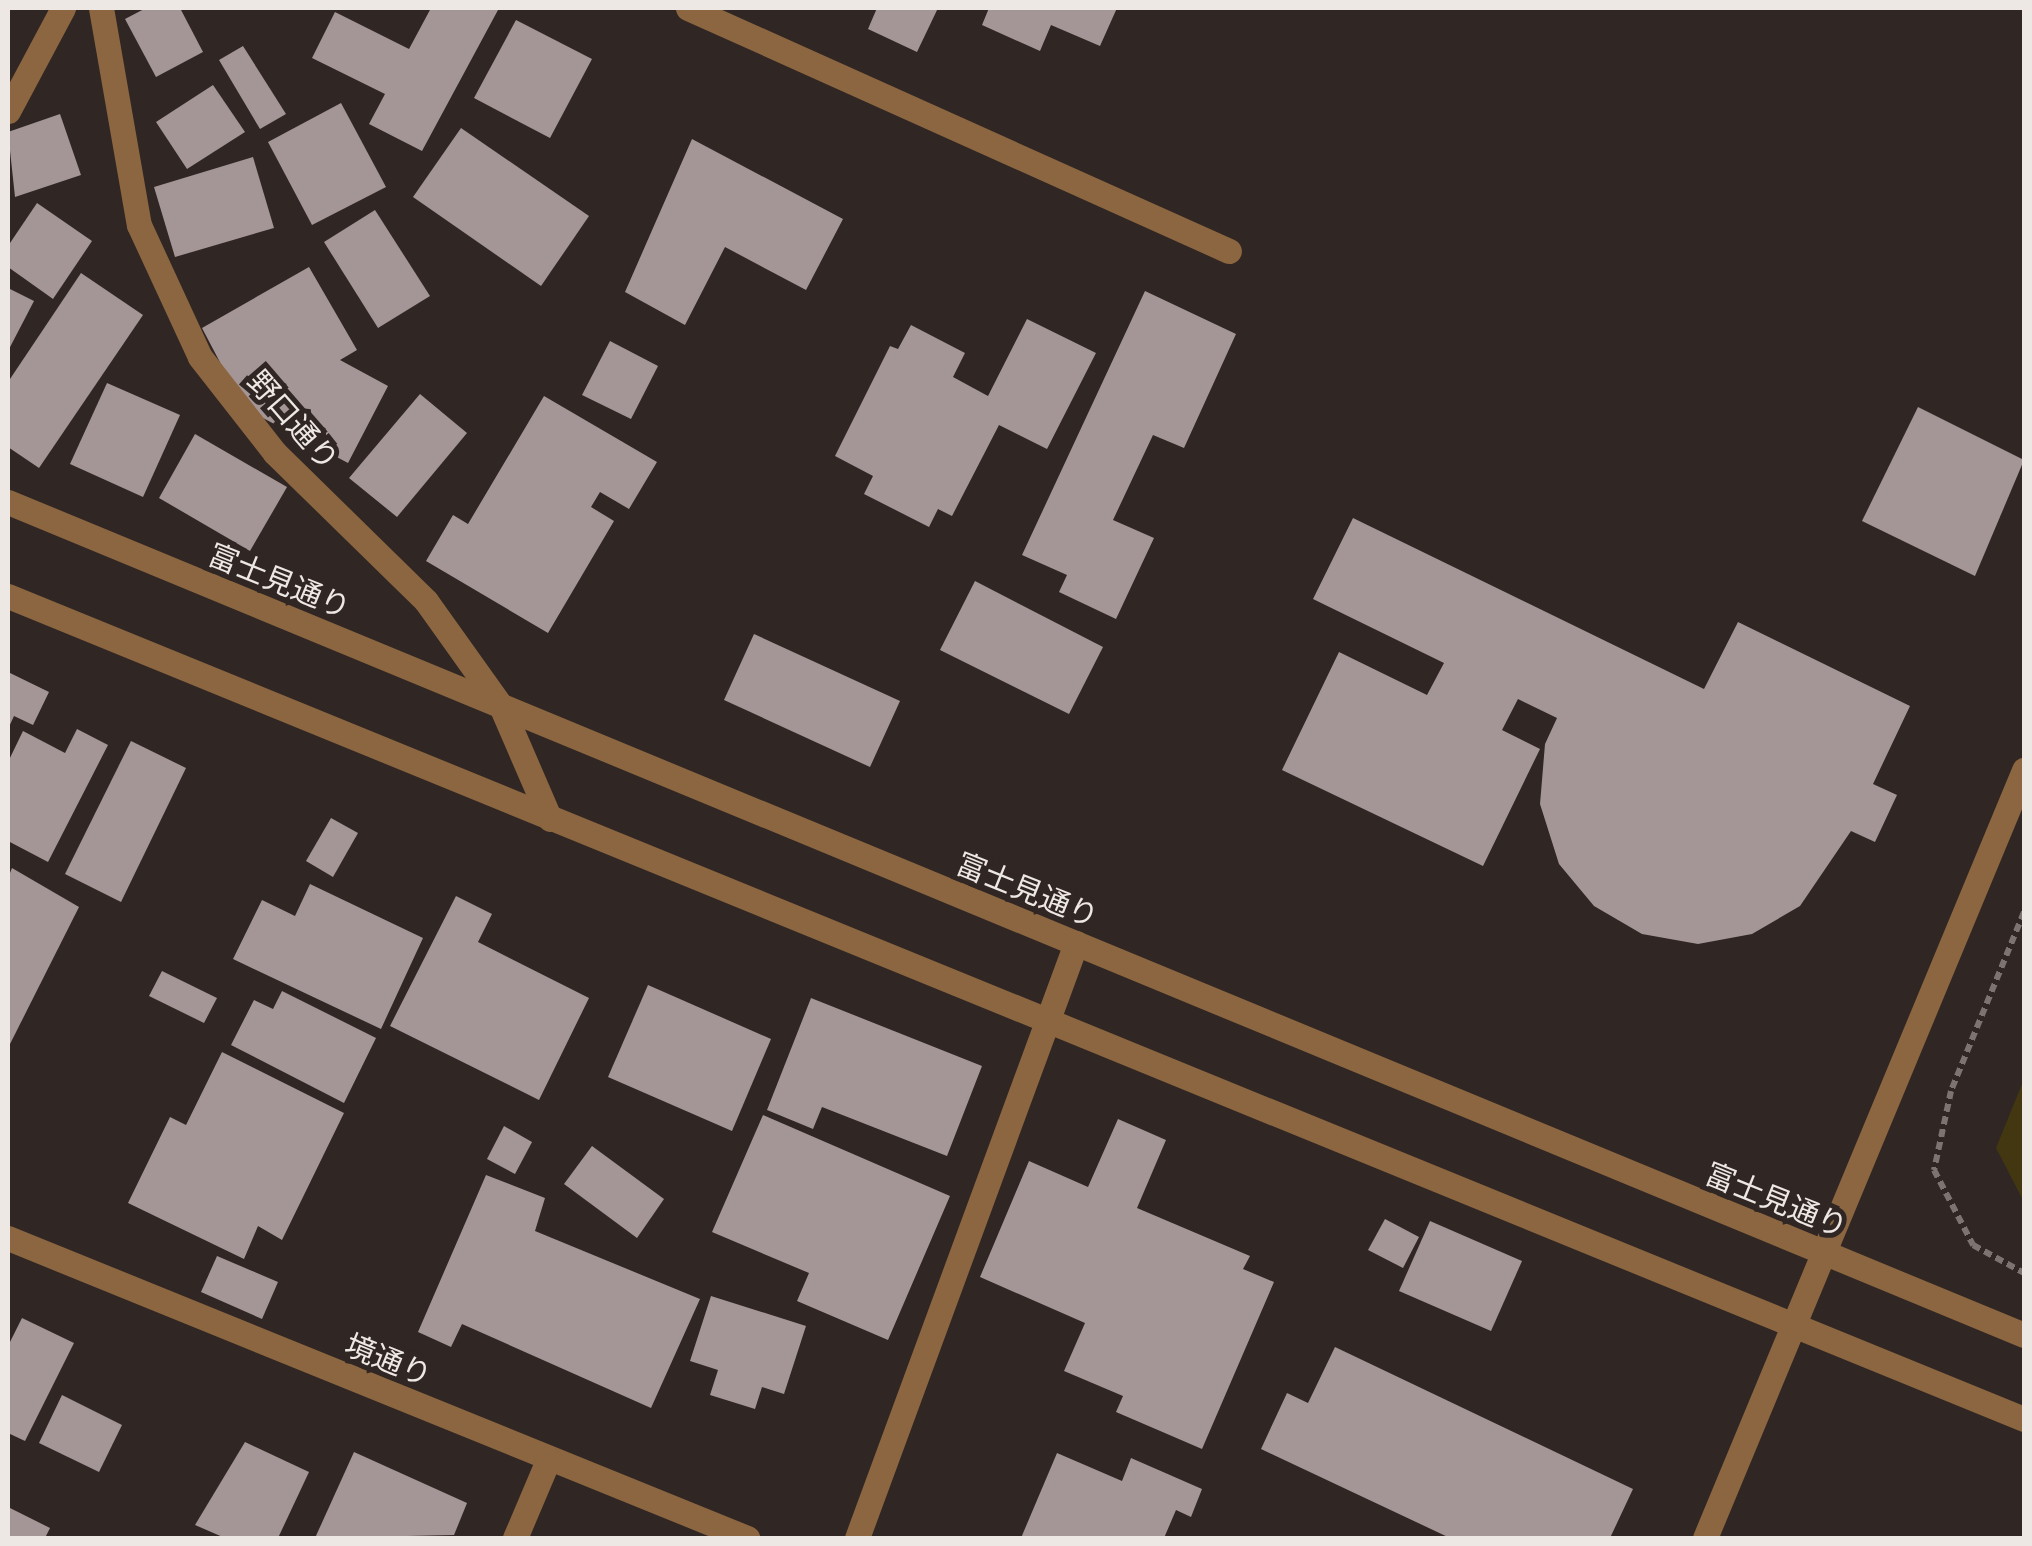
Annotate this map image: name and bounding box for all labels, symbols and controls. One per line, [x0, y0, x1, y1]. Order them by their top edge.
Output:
street label: 野口通り [242, 362, 348, 476]
street label: 富士見通り [204, 534, 356, 624]
street label: 富士見通り [952, 843, 1104, 933]
street label: 富士見通り [1701, 1153, 1853, 1243]
street label: 境通り [341, 1324, 437, 1392]

